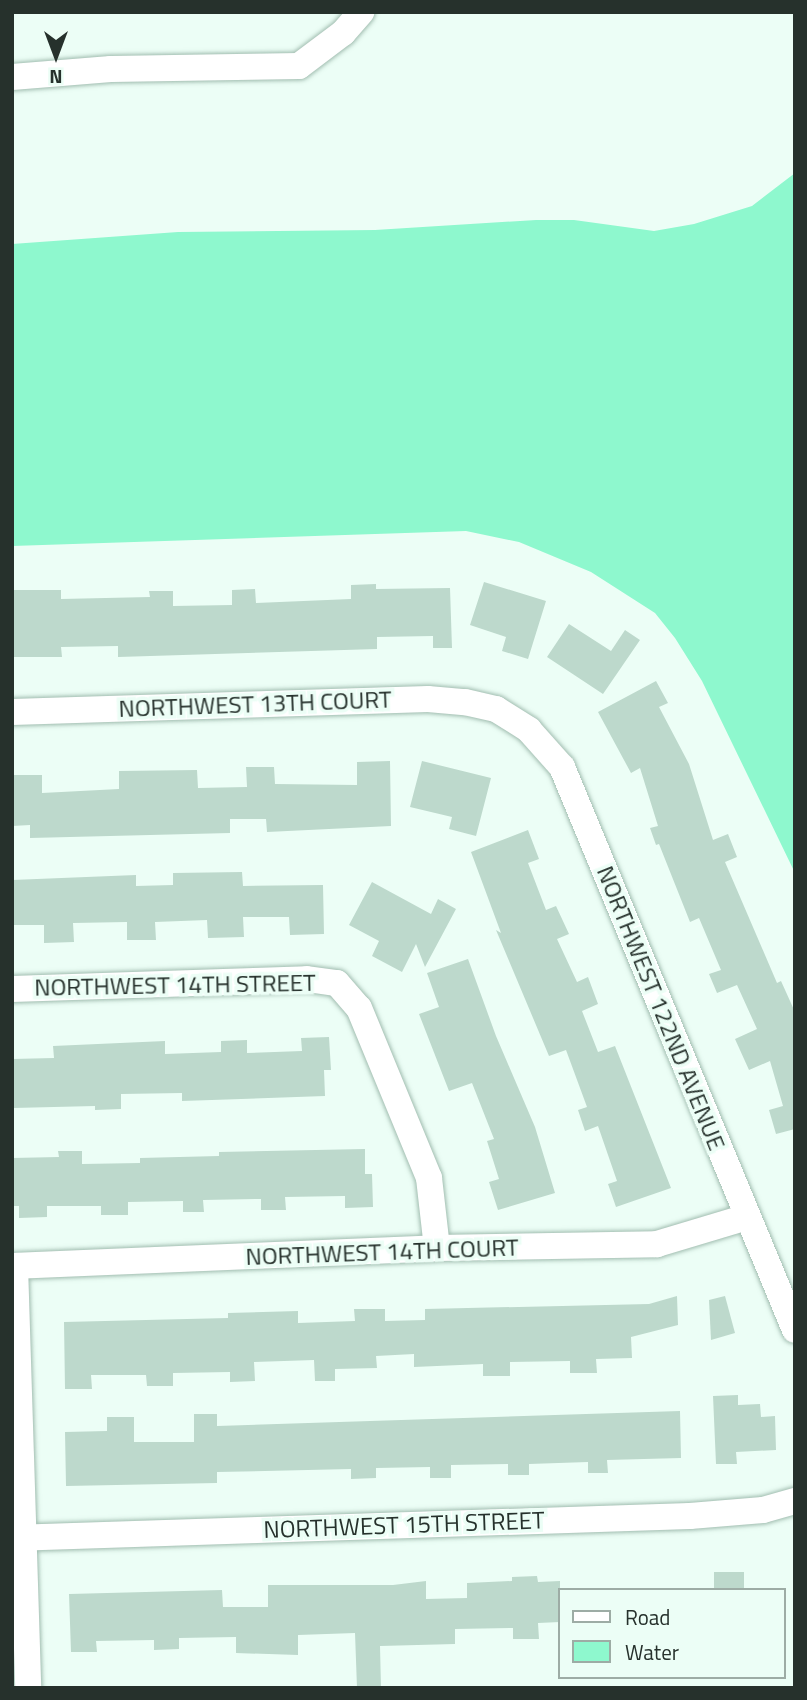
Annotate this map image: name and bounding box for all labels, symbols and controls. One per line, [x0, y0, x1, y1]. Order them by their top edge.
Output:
north arrow [21, 21, 91, 91]
text: N [49, 63, 63, 92]
street label: NORTHWEST 13TH COURT [118, 685, 392, 723]
street label: NORTHWEST 122ND AVENUE [591, 862, 731, 1154]
street label: NORTHWEST 14TH STREET [34, 968, 316, 1002]
street label: NORTHWEST 14TH COURT [245, 1233, 519, 1271]
street label: NORTHWEST 15TH STREET [263, 1506, 545, 1544]
legend [558, 1588, 786, 1679]
text: Road [625, 1601, 670, 1633]
text: Water [625, 1636, 679, 1668]

